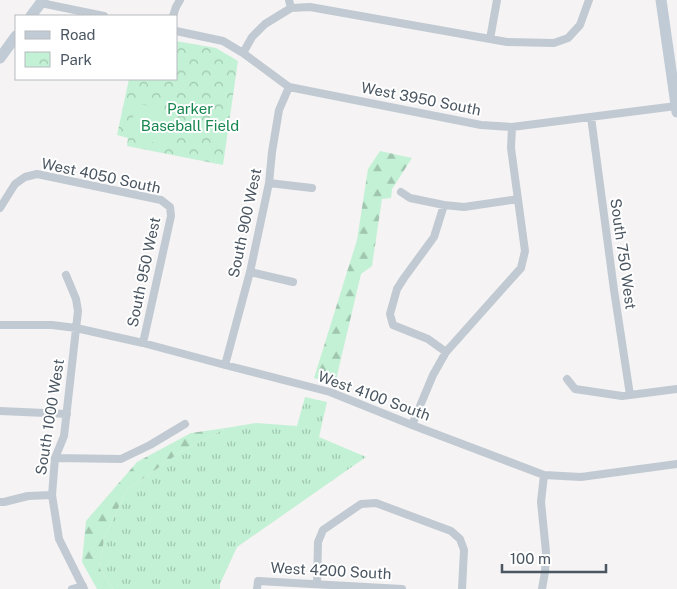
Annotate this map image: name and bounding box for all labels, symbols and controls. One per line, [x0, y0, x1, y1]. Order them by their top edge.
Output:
legend [15, 15, 178, 80]
text: Road [60, 26, 96, 43]
text: Park [60, 51, 92, 68]
street label: West 3950 South [360, 79, 483, 118]
park label: Parker Baseball Field [141, 100, 239, 134]
street label: West 4050 South [40, 155, 162, 196]
street label: South 900 West [225, 166, 264, 279]
street label: South 750 West [607, 197, 640, 311]
street label: South 950 West [124, 215, 164, 329]
street label: South 1000 West [32, 357, 67, 476]
street label: West 4100 South [316, 367, 433, 424]
scale bar [502, 542, 606, 574]
text: 100 m [510, 550, 551, 567]
street label: West 4200 South [270, 559, 392, 582]

